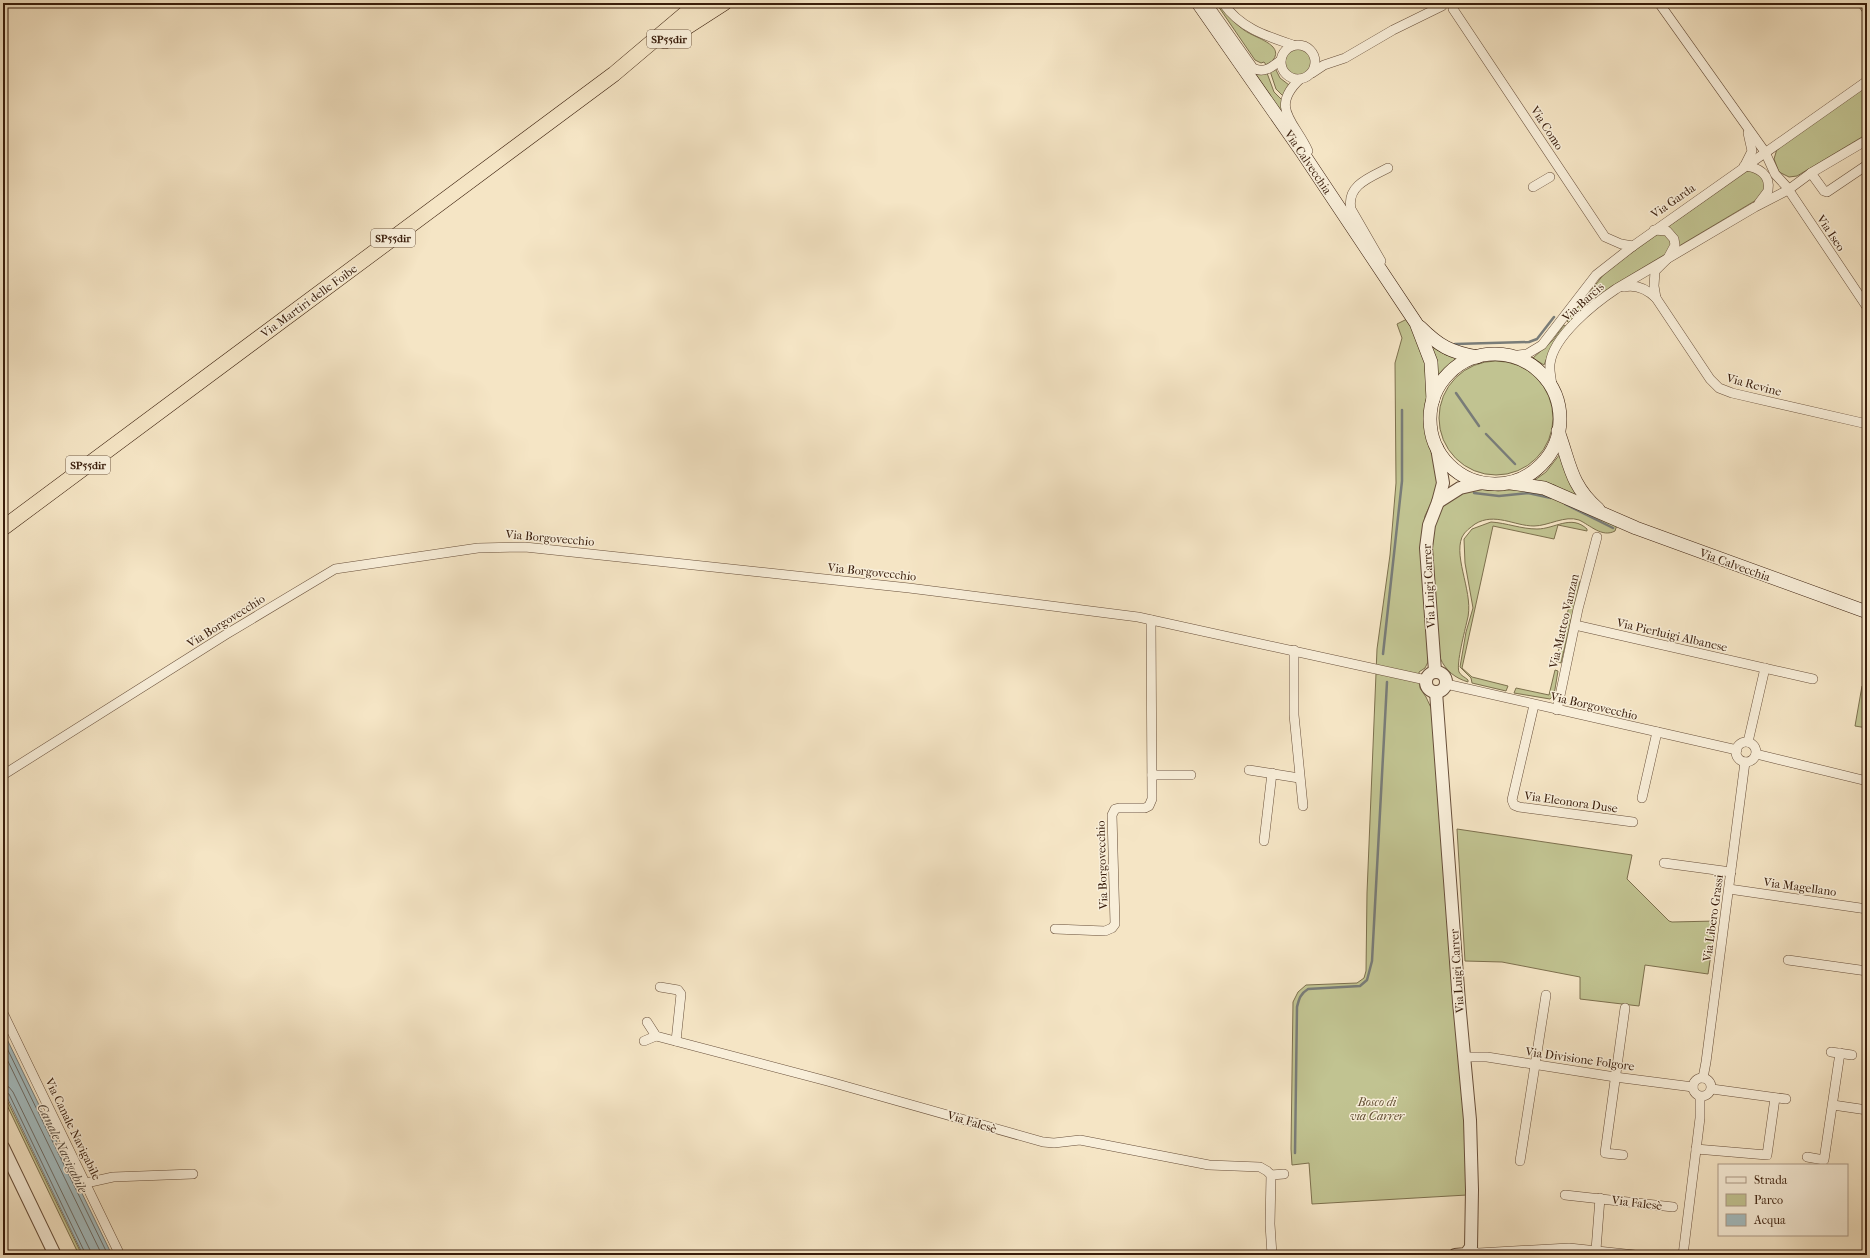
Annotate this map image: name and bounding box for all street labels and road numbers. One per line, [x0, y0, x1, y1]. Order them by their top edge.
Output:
road number: SP55dir [647, 30, 691, 48]
street label: Via Como [1527, 103, 1566, 153]
street label: Via Calvecchia [1281, 126, 1335, 197]
street label: Via Garda [1647, 181, 1698, 222]
street label: Via Iseo [1813, 211, 1848, 254]
road number: SP55dir [371, 229, 415, 247]
street label: Via Martiri delle Foibe [257, 261, 360, 341]
street label: Via Barcis [1559, 279, 1607, 325]
street label: Via Revine [1724, 371, 1783, 399]
road number: SP55dir [66, 456, 110, 474]
street label: Via Borgovecchio [504, 527, 595, 549]
street label: Via Luigi Carrer [1420, 543, 1438, 629]
street label: Via Calvecchia [1697, 545, 1773, 584]
street label: Via Borgovecchio [826, 560, 917, 584]
street label: Via Matteo Vanzan [1546, 572, 1582, 671]
street label: Via Borgovecchio [184, 591, 267, 651]
street label: Via Pierluigi Albanese [1614, 615, 1729, 655]
street label: Via Borgovecchio [1548, 689, 1639, 723]
street label: Via Eleonora Duse [1522, 788, 1619, 816]
street label: Via Borgovecchio [1093, 820, 1111, 911]
street label: Via Libero Grassi [1700, 873, 1726, 963]
street label: Via Magellano [1762, 875, 1837, 899]
street label: Via Luigi Carrer [1447, 928, 1467, 1015]
street label: Via Divisione Folgore [1524, 1044, 1635, 1074]
street label: Via Canale Navigabile [42, 1076, 104, 1182]
street label: Via Falesè [945, 1108, 998, 1136]
street label: Via Falesè [1610, 1193, 1663, 1213]

